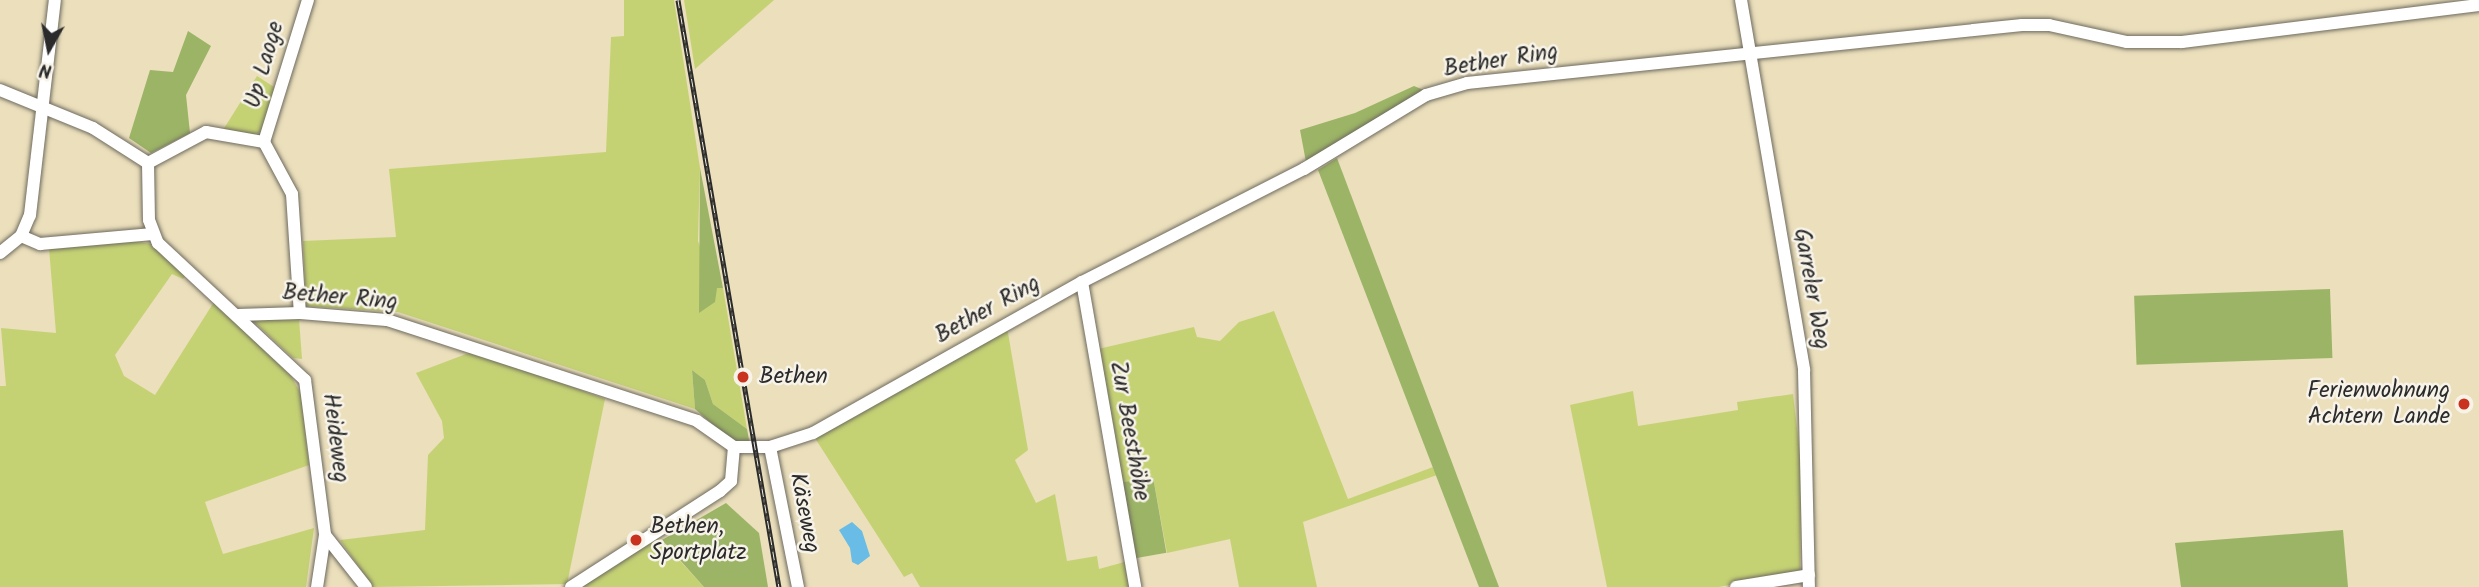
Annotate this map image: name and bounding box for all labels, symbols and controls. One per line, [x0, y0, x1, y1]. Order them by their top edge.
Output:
north arrow [14, 14, 84, 84]
street label: Up Laoge [239, 18, 291, 112]
street label: Bether Ring [1442, 38, 1560, 84]
text: N [37, 54, 54, 85]
street label: Garreler Weg [1787, 226, 1835, 352]
street label: Bether Ring [931, 270, 1045, 350]
street label: Bether Ring [281, 279, 399, 317]
street label: Zur Beesthöhe [1103, 359, 1155, 503]
place label: Bethen [759, 363, 828, 391]
marker: Bethen [733, 367, 753, 387]
place label: Ferienwohnung Achtern Lande [2307, 377, 2450, 431]
street label: Heideweg [316, 392, 354, 484]
marker: Ferienwohnung Achtern Lande [2456, 396, 2472, 412]
street label: Käseweg [783, 470, 825, 556]
place label: Bethen, Sportplatz [650, 513, 747, 567]
marker: Bethen, Sportplatz [628, 532, 644, 548]

